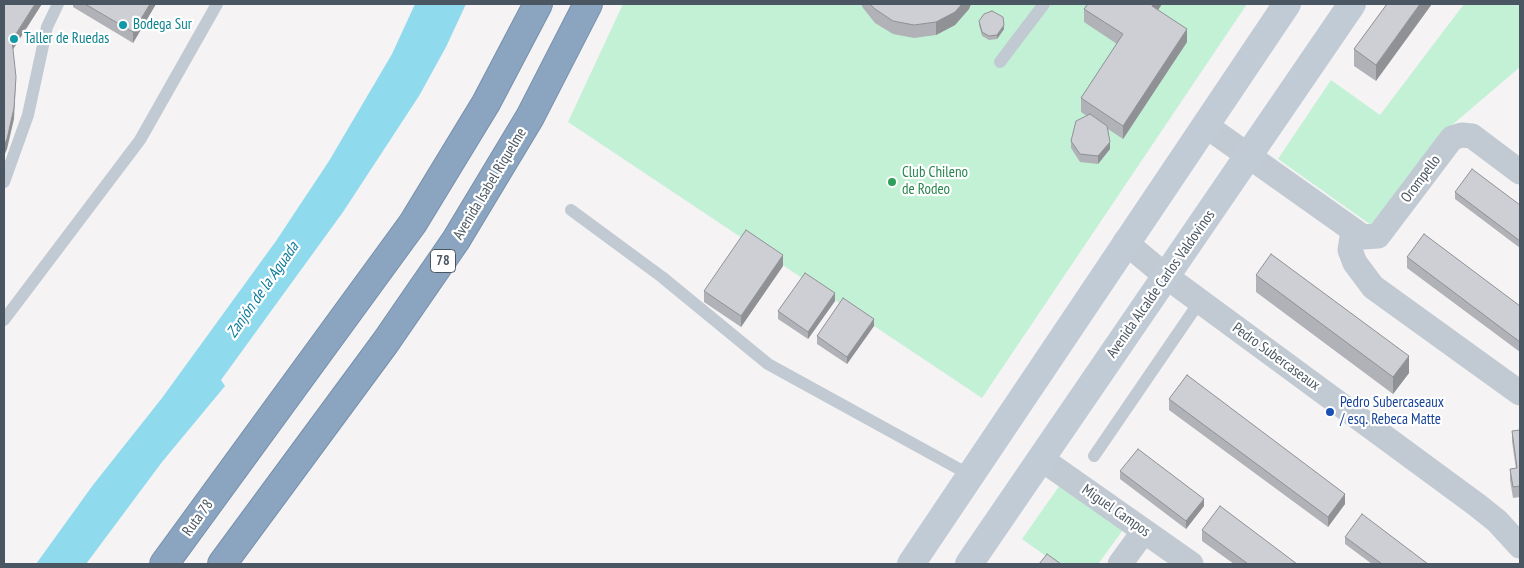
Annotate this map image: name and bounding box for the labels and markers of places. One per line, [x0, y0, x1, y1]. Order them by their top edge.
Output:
place label: Bodega Sur [133, 16, 192, 34]
marker: Bodega Sur [117, 19, 129, 31]
place label: Taller de Ruedas [24, 30, 109, 48]
marker: Taller de Ruedas [8, 33, 20, 45]
place label: Club Chileno de Rodeo [902, 164, 968, 199]
marker: Club Chileno de Rodeo [886, 176, 898, 188]
place label: Pedro Subercaseaux / esq. Rebeca Matte [1340, 394, 1444, 429]
marker: Pedro Subercaseaux / esq. Rebeca Matte [1324, 406, 1336, 418]

